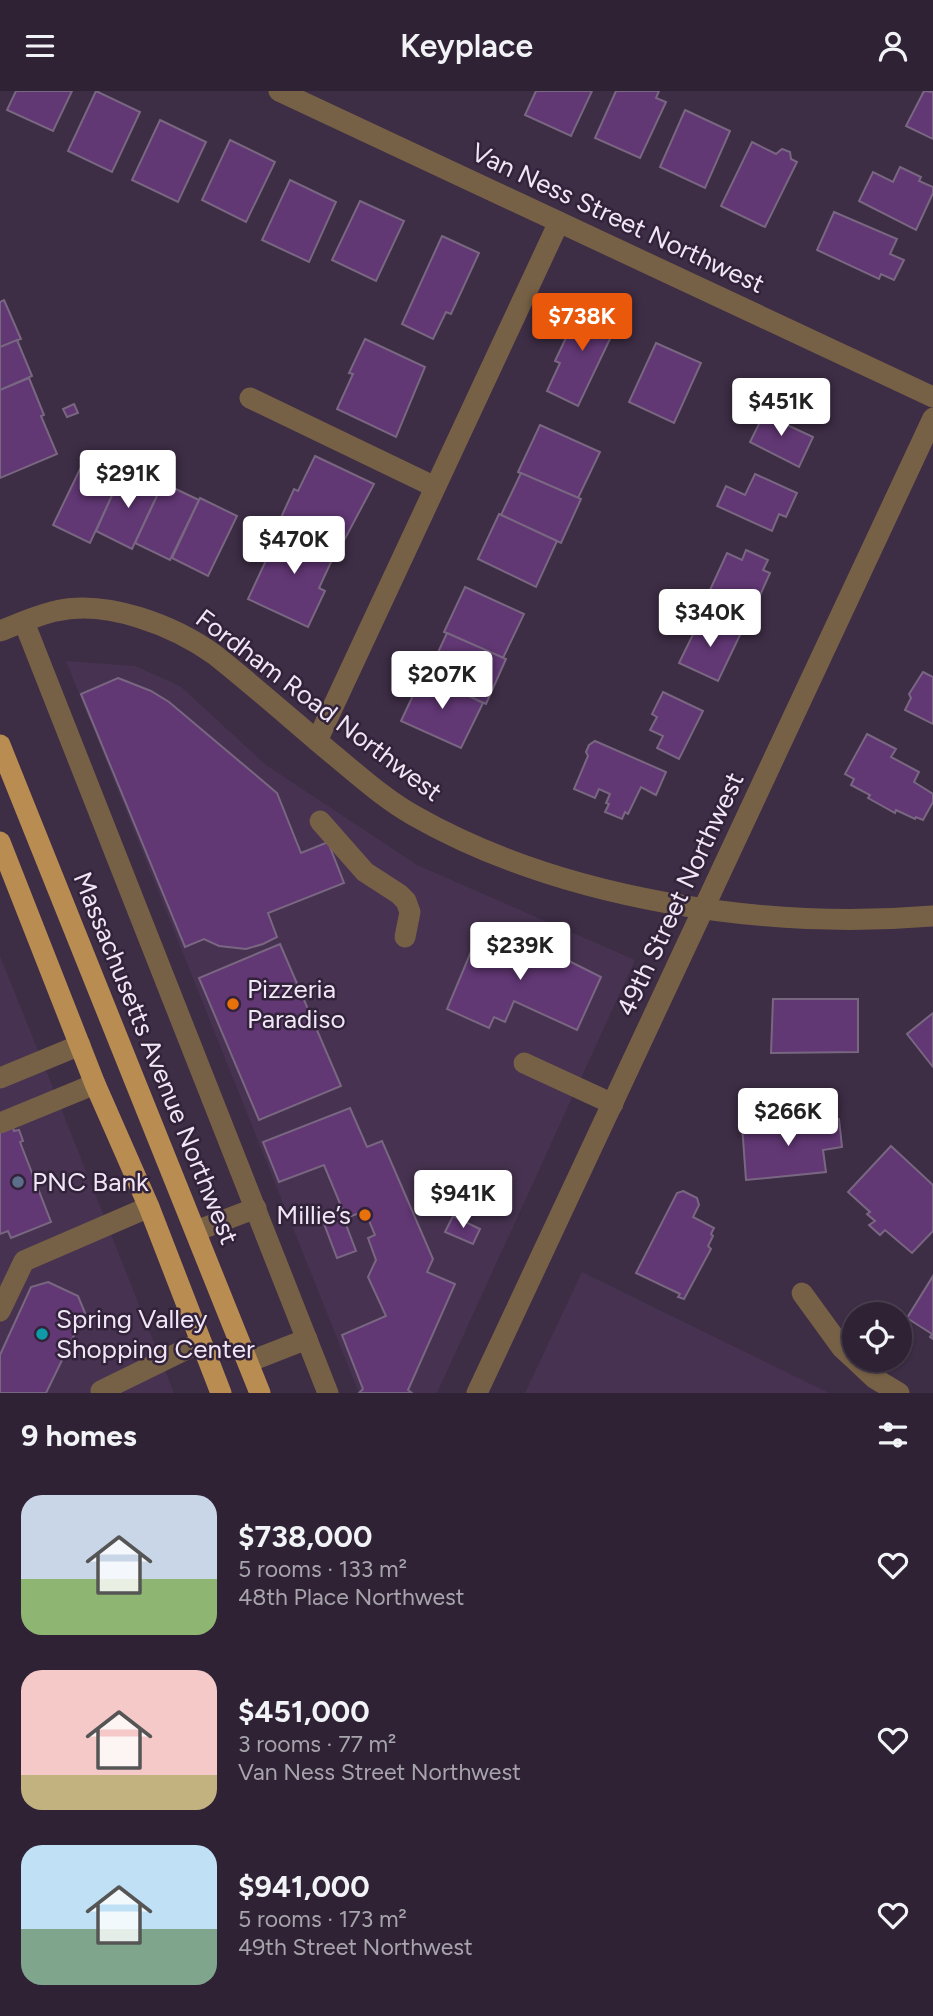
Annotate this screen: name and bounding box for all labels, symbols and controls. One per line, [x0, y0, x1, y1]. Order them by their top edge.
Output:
icon: menu [21, 27, 59, 65]
text: Keyplace [400, 27, 533, 65]
icon: person [874, 27, 912, 65]
street label: Van Ness Street Northwest [466, 136, 770, 300]
pin: $738K [533, 293, 631, 353]
text: $738K [548, 302, 616, 330]
pin: $451K [732, 379, 830, 438]
text: $451K [748, 387, 814, 415]
pin: $291K [79, 451, 177, 510]
text: $291K [96, 459, 160, 487]
pin: $470K [245, 517, 343, 576]
text: $470K [259, 525, 329, 553]
pin: $340K [661, 589, 759, 649]
text: $340K [675, 598, 745, 626]
street label: Fordham Road Northwest [190, 602, 449, 808]
pin: $207K [393, 651, 491, 711]
text: $207K [407, 660, 477, 688]
street label: 49th Street Northwest [609, 767, 751, 1021]
street label: Massachusetts Avenue Northwest [66, 867, 246, 1249]
pin: $239K [471, 923, 569, 982]
text: $239K [486, 931, 554, 959]
place label: Pizzeria Paradiso [247, 973, 346, 1035]
marker: Pizzeria Paradiso [225, 996, 241, 1012]
pin: $266K [739, 1089, 837, 1148]
text: $266K [754, 1097, 822, 1125]
place label: PNC Bank [32, 1166, 149, 1198]
pin: $941K [414, 1171, 512, 1230]
marker: PNC Bank [10, 1174, 26, 1190]
text: $941K [430, 1179, 496, 1207]
place label: Millie’s [276, 1199, 351, 1231]
marker: Millie’s [357, 1207, 373, 1223]
map controls [842, 1302, 912, 1372]
button: locate [842, 1302, 912, 1372]
place label: Spring Valley Shopping Center [56, 1303, 255, 1365]
marker: Spring Valley Shopping Center [34, 1326, 50, 1342]
icon: filters [874, 1416, 912, 1454]
text: 9 homes [21, 1417, 137, 1454]
text: $738,000 [238, 1518, 372, 1555]
icon: home [77, 1523, 161, 1607]
icon: heart [874, 1546, 912, 1584]
text: 5 rooms · 133 m² [238, 1555, 407, 1583]
text: 48th Place Northwest [238, 1583, 464, 1611]
text: $451,000 [238, 1693, 370, 1730]
icon: home [77, 1698, 161, 1782]
icon: heart [874, 1721, 912, 1759]
text: 3 rooms · 77 m² [238, 1730, 396, 1758]
text: Van Ness Street Northwest [238, 1758, 521, 1786]
text: $941,000 [238, 1868, 370, 1905]
icon: home [77, 1873, 161, 1957]
icon: heart [874, 1896, 912, 1934]
text: 5 rooms · 173 m² [238, 1905, 407, 1933]
text: 49th Street Northwest [238, 1933, 473, 1961]

